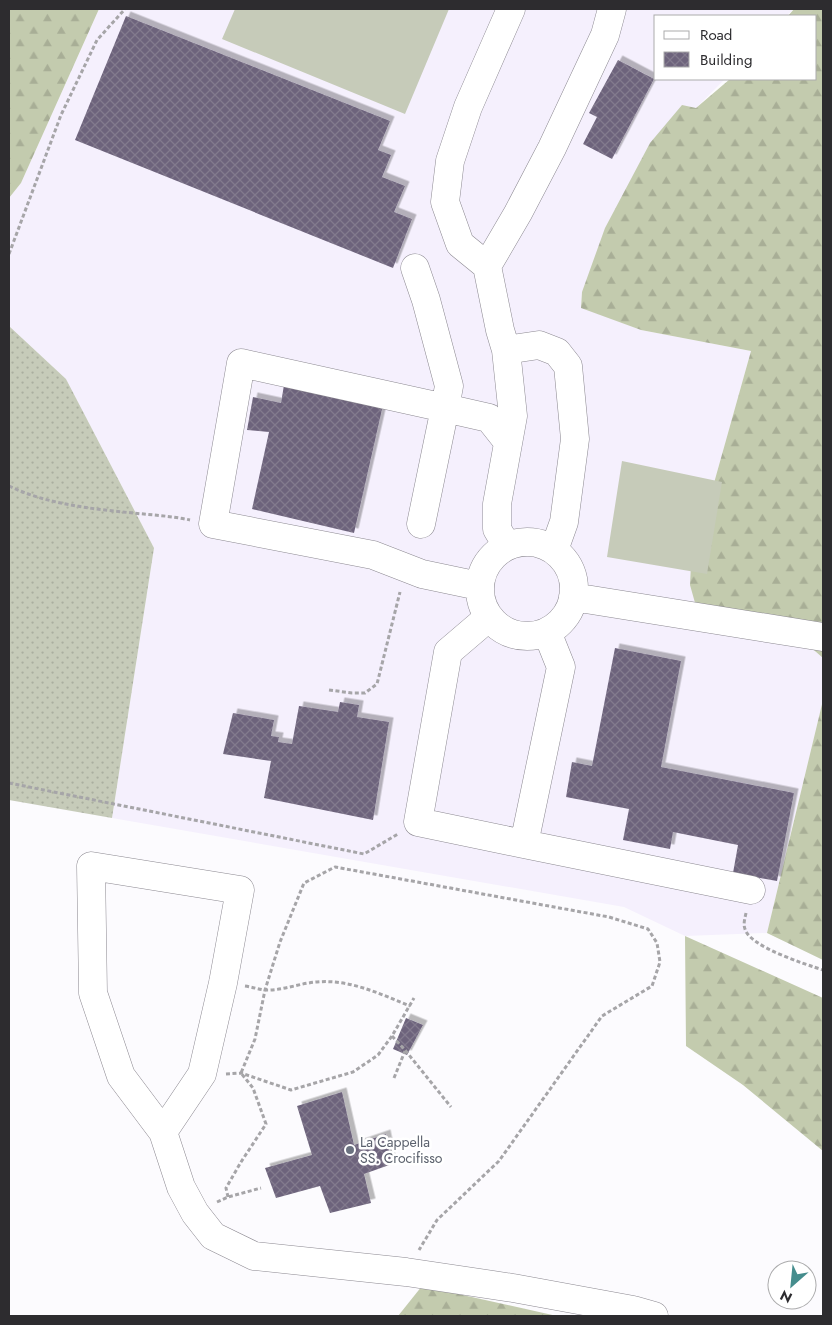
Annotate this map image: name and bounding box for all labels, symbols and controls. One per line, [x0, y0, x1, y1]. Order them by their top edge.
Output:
legend [654, 15, 817, 80]
text: Road [700, 24, 732, 46]
text: Building [700, 49, 752, 71]
place label: La Cappella SS. Crocifisso [360, 1132, 443, 1168]
marker: La Cappella SS. Crocifisso [344, 1144, 356, 1156]
north arrow [767, 1260, 817, 1310]
text: N [777, 1285, 796, 1308]

